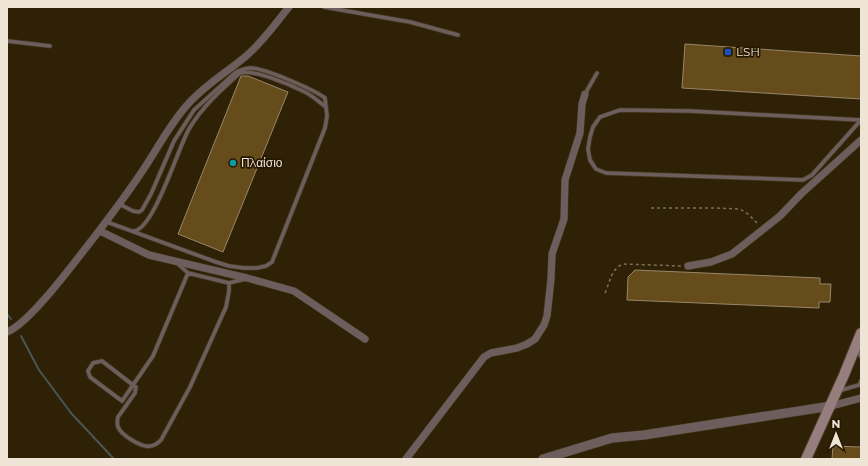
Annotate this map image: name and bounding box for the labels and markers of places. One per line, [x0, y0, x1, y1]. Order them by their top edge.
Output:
place label: LSH [736, 44, 760, 59]
marker: LSH [723, 47, 733, 57]
place label: Πλαίσιο [241, 155, 283, 170]
marker: Πλαίσιο [228, 158, 238, 168]

